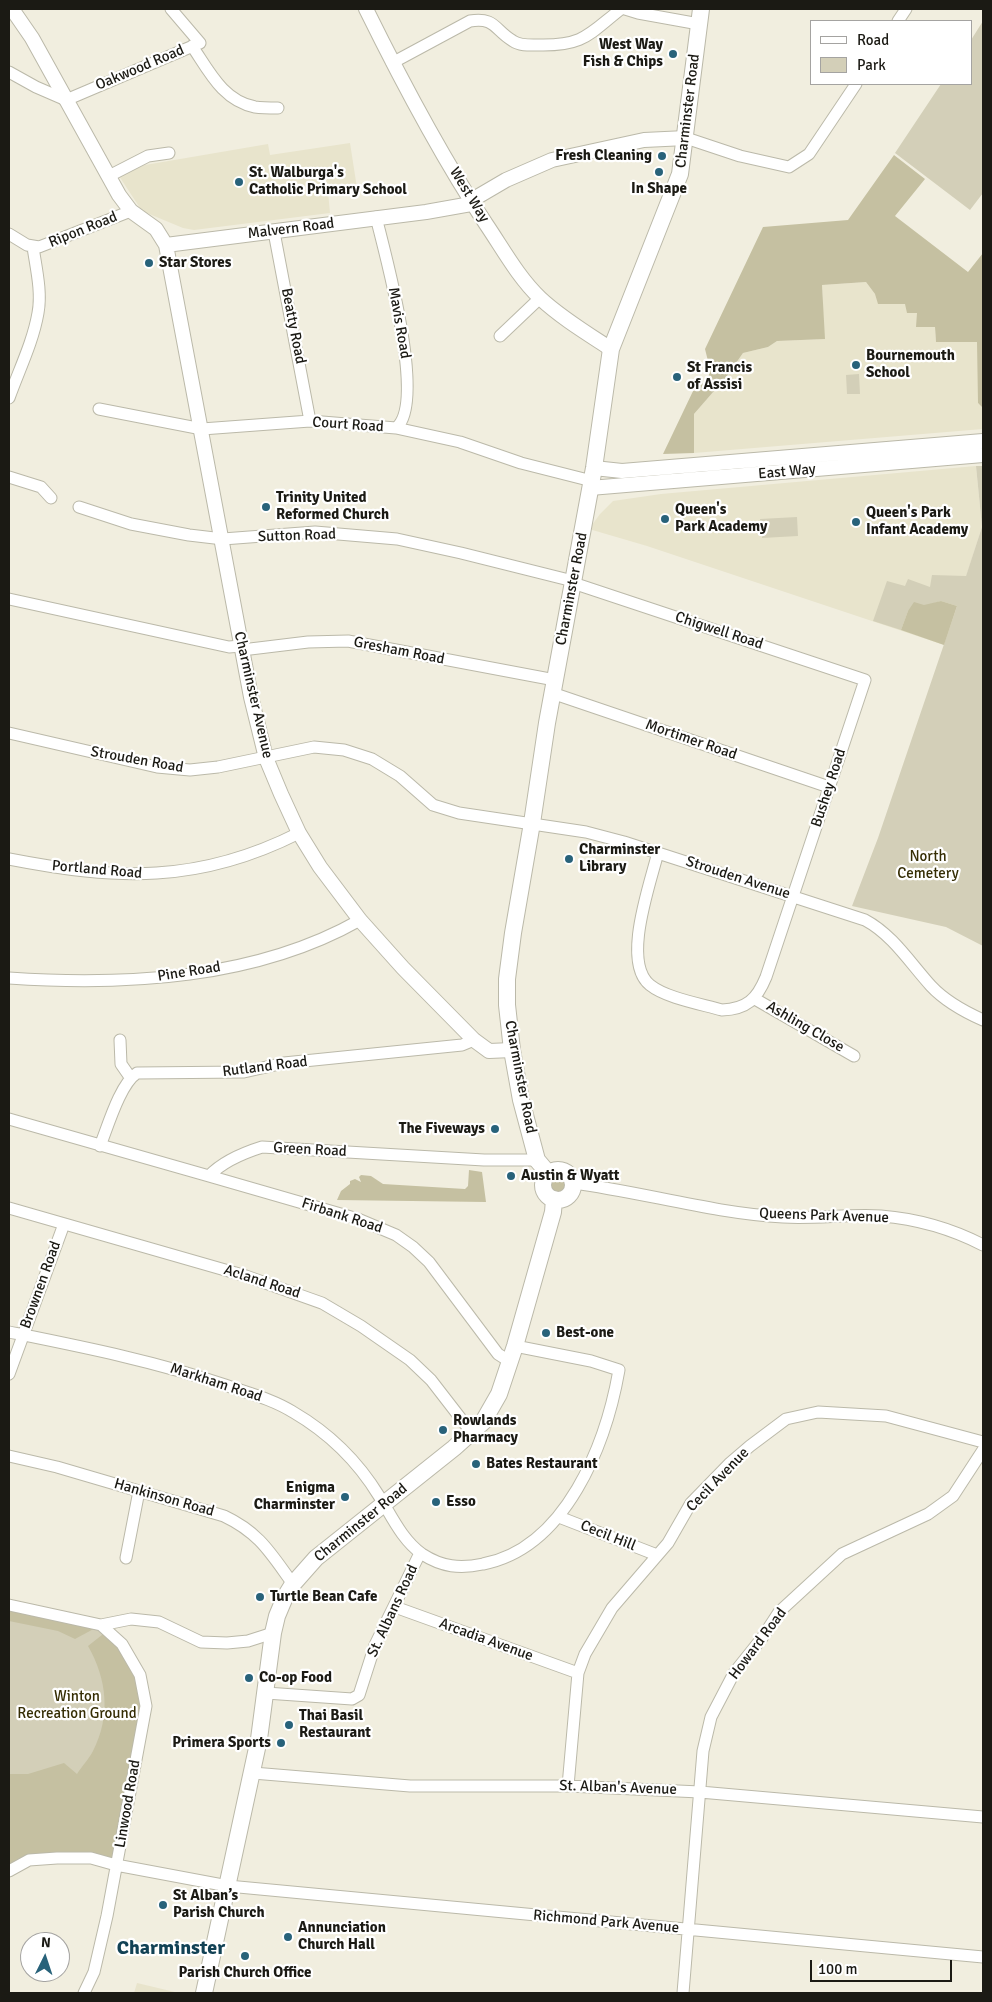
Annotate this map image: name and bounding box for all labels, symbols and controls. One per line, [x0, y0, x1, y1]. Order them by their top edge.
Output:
legend [810, 20, 972, 85]
text: Road [857, 31, 889, 49]
place label: West Way Fish & Chips [583, 36, 663, 71]
street label: Oakwood Road [93, 41, 187, 95]
marker: West Way Fish & Chips [667, 48, 679, 60]
street label: Charminster Road [672, 53, 704, 169]
text: Park [857, 56, 886, 74]
place label: Fresh Cleaning [555, 147, 652, 165]
marker: Fresh Cleaning [656, 150, 668, 162]
place label: St. Walburga's Catholic Primary School [249, 164, 407, 199]
street label: West Way [445, 164, 493, 226]
marker: In Shape [653, 166, 665, 178]
marker: St. Walburga's Catholic Primary School [233, 176, 245, 188]
place label: In Shape [631, 180, 687, 198]
street label: Ripon Road [46, 208, 120, 252]
street label: Malvern Road [247, 215, 335, 243]
place label: Star Stores [159, 254, 231, 272]
marker: Star Stores [143, 257, 155, 269]
street label: Beatty Road [277, 286, 309, 366]
street label: Mavis Road [384, 286, 414, 360]
place label: Bournemouth School [866, 347, 955, 382]
place label: St Francis of Assisi [687, 359, 752, 394]
marker: Bournemouth School [850, 359, 862, 371]
marker: St Francis of Assisi [671, 371, 683, 383]
street label: Court Road [312, 414, 384, 436]
street label: East Way [757, 461, 817, 483]
place label: Trinity United Reformed Church [276, 489, 389, 524]
marker: Trinity United Reformed Church [260, 501, 272, 513]
place label: Queen's Park Academy [675, 501, 767, 536]
place label: Queen's Park Infant Academy [866, 504, 968, 539]
marker: Queen's Park Academy [659, 513, 671, 525]
marker: Queen's Park Infant Academy [850, 516, 862, 528]
street label: Sutton Road [258, 526, 336, 546]
street label: Charminster Road [552, 531, 592, 647]
street label: Chigwell Road [673, 608, 765, 654]
street label: Charminster Avenue [230, 630, 276, 760]
street label: Gresham Road [352, 633, 446, 669]
street label: Mortimer Road [643, 716, 739, 764]
street label: Strouden Road [89, 743, 185, 777]
street label: Bushey Road [808, 746, 850, 830]
place label: Charminster Library [579, 841, 660, 876]
park label: North Cemetery [897, 848, 959, 883]
marker: Charminster Library [563, 853, 575, 865]
street label: Strouden Avenue [684, 853, 792, 903]
street label: Portland Road [51, 857, 143, 883]
street label: Pine Road [156, 958, 222, 986]
street label: Ashling Close [763, 997, 847, 1057]
street label: Charminster Road [500, 1019, 540, 1135]
street label: Rutland Road [221, 1053, 309, 1081]
place label: The Fiveways [399, 1120, 485, 1138]
marker: The Fiveways [489, 1123, 501, 1135]
street label: Green Road [273, 1139, 347, 1161]
place label: Austin & Wyatt [521, 1167, 619, 1185]
marker: Austin & Wyatt [505, 1170, 517, 1182]
street label: Firbank Road [299, 1194, 385, 1238]
street label: Queens Park Avenue [759, 1205, 889, 1227]
street label: Brownen Road [17, 1239, 65, 1331]
street label: Acland Road [221, 1261, 303, 1303]
place label: Best-one [556, 1324, 614, 1342]
marker: Best-one [540, 1327, 552, 1339]
street label: Markham Road [168, 1360, 264, 1406]
place label: Rowlands Pharmacy [453, 1412, 518, 1447]
marker: Rowlands Pharmacy [437, 1424, 449, 1436]
street label: Cecil Avenue [683, 1444, 753, 1516]
place label: Bates Restaurant [486, 1455, 598, 1473]
marker: Bates Restaurant [470, 1458, 482, 1470]
street label: Hankinson Road [112, 1475, 216, 1521]
place label: Enigma Charminster [254, 1479, 335, 1514]
street label: Charminster Road [311, 1480, 411, 1566]
marker: Enigma Charminster [339, 1491, 351, 1503]
place label: Esso [446, 1493, 476, 1511]
marker: Esso [430, 1496, 442, 1508]
street label: Cecil Hill [578, 1517, 638, 1555]
street label: St. Albans Road [364, 1562, 422, 1660]
place label: Turtle Bean Cafe [270, 1588, 377, 1606]
marker: Turtle Bean Cafe [254, 1591, 266, 1603]
street label: Howard Road [725, 1605, 791, 1683]
street label: Arcadia Avenue [436, 1615, 536, 1665]
place label: Co-op Food [259, 1669, 332, 1687]
marker: Co-op Food [243, 1672, 255, 1684]
park label: Winton Recreation Ground [17, 1688, 137, 1723]
place label: Thai Basil Restaurant [299, 1707, 371, 1742]
marker: Thai Basil Restaurant [283, 1719, 295, 1731]
place label: Primera Sports [172, 1734, 271, 1752]
marker: Primera Sports [275, 1737, 287, 1749]
street label: Linwood Road [111, 1759, 145, 1849]
street label: St. Alban's Avenue [559, 1777, 677, 1799]
place label: St Alban’s Parish Church [173, 1887, 265, 1922]
marker: St Alban’s Parish Church [157, 1899, 169, 1911]
street label: Richmond Park Avenue [532, 1907, 680, 1937]
place label: Annunciation Church Hall [298, 1919, 386, 1954]
marker: Annunciation Church Hall [282, 1931, 294, 1943]
north arrow [20, 1932, 70, 1982]
text: N [41, 1934, 51, 1951]
district label: Charminster [117, 1937, 225, 1961]
marker: Parish Church Office [239, 1950, 251, 1962]
scale bar [812, 1950, 954, 1982]
text: 100 m [818, 1960, 858, 1978]
place label: Parish Church Office [178, 1964, 312, 1982]

